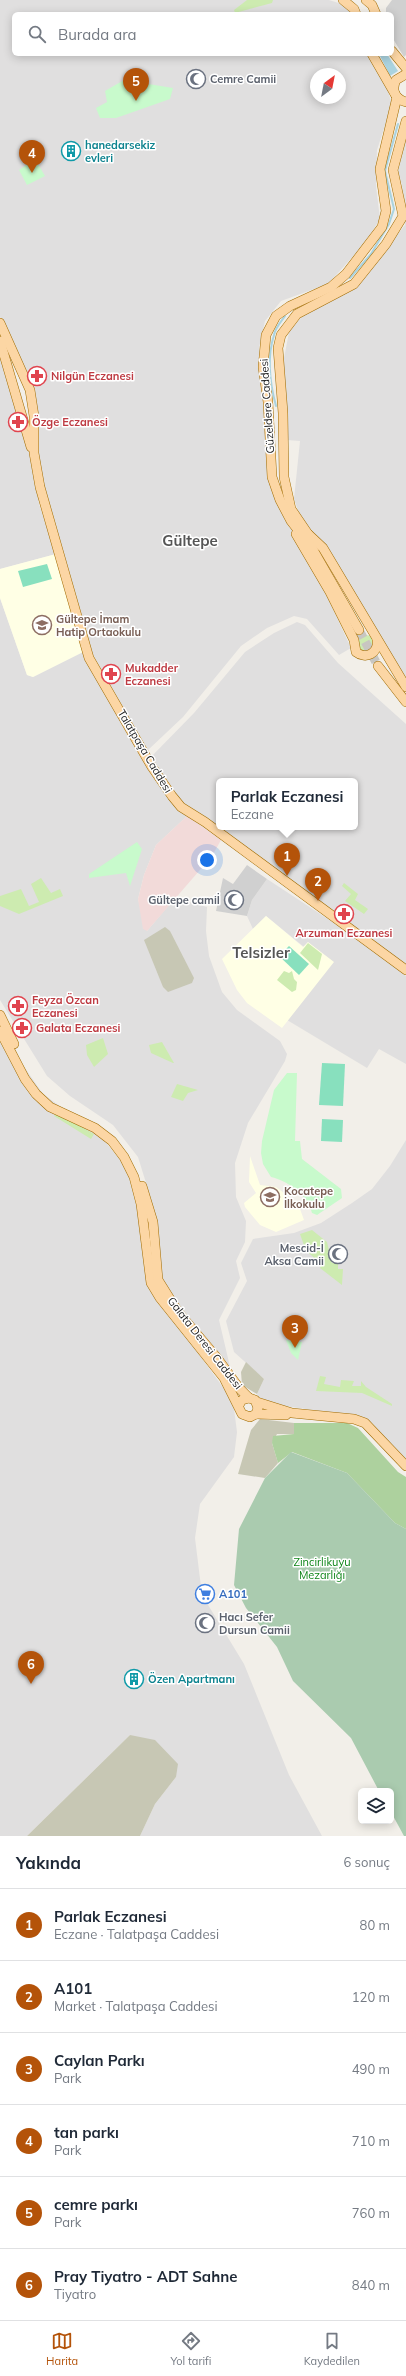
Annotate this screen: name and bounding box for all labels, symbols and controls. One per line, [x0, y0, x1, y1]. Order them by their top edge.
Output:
search box [12, 12, 394, 56]
icon: search [26, 23, 48, 45]
text: Burada ara [58, 25, 137, 44]
pin: 5 [123, 68, 149, 101]
mosque icon: Cemre Camii [185, 68, 207, 90]
north arrow [310, 68, 346, 104]
place label: Cemre Camii [210, 72, 276, 86]
place label: hanedarsekiz evleri [85, 138, 156, 165]
pin: 4 [19, 140, 45, 173]
building icon: hanedarsekiz evleri [60, 140, 82, 162]
street label: Güzeldere Caddesi [257, 358, 277, 454]
pharmacy icon: Nilgün Eczanesi [26, 365, 48, 387]
place label: Nilgün Eczanesi [51, 369, 134, 383]
pharmacy icon: Özge Eczanesi [7, 411, 29, 433]
place label: Özge Eczanesi [32, 414, 108, 429]
district label: Gültepe [162, 531, 218, 550]
place label: Gültepe İmam Hatip Ortaokulu [56, 611, 141, 639]
school or university icon: Gültepe İmam Hatip Ortaokulu [31, 614, 53, 636]
place label: Mukadder Eczanesi [125, 661, 179, 688]
pharmacy icon: Mukadder Eczanesi [100, 663, 122, 685]
street label: Talatpaşa Caddesi [115, 707, 175, 795]
popup [216, 778, 358, 830]
text: Parlak Eczanesi [231, 787, 343, 806]
text: Eczane [231, 806, 274, 822]
pin: 1 [274, 843, 300, 876]
your location [197, 850, 217, 870]
pin: 2 [305, 868, 331, 901]
mosque icon: Gültepe camiİ [223, 889, 245, 911]
place label: Gültepe camiİ [148, 892, 220, 907]
pharmacy icon: Arzuman Eczanesi [333, 903, 355, 925]
place label: Arzuman Eczanesi [296, 926, 393, 940]
district label: Telsizler [232, 943, 290, 962]
place label: Feyza Özcan Eczanesi [32, 992, 99, 1020]
pharmacy icon: Feyza Özcan Eczanesi [7, 995, 29, 1017]
pharmacy icon: Galata Eczanesi [11, 1017, 33, 1039]
place label: Galata Eczanesi [36, 1021, 120, 1035]
place label: Kocatepe İlkokulu [284, 1184, 333, 1211]
school or university icon: Kocatepe İlkokulu [259, 1186, 281, 1208]
place label: Mescid-İ Aksa Camii [265, 1240, 324, 1268]
mosque icon: Mescid-İ Aksa Camii [327, 1243, 349, 1265]
street label: Galata Deresi Caddesi [165, 1294, 245, 1392]
pin: 3 [282, 1315, 308, 1348]
park label: Zincirlikuyu Mezarlığı [293, 1555, 351, 1582]
supermarket icon: А101 [194, 1583, 216, 1605]
place label: А101 [219, 1587, 247, 1601]
place label: Hacı Sefer Dursun Camii [219, 1610, 290, 1637]
mosque icon: Hacı Sefer Dursun Camii [194, 1612, 216, 1634]
pin: 6 [18, 1651, 44, 1684]
building icon: Özen Apartmanı [123, 1668, 145, 1690]
place label: Özen Apartmanı [148, 1671, 235, 1686]
map controls [358, 1788, 394, 1824]
button: layers [358, 1788, 394, 1824]
text: Yakında [16, 1852, 81, 1873]
text: 6 sonuç [343, 1854, 390, 1870]
text: Parlak Eczanesi [54, 1907, 167, 1926]
text: 1 [25, 1917, 33, 1933]
text: 80 m [360, 1917, 390, 1933]
text: Eczane · Talatpaşa Caddesi [54, 1926, 219, 1942]
text: A101 [54, 1979, 92, 1998]
text: 2 [25, 1989, 33, 2005]
text: 120 m [352, 1989, 390, 2005]
text: Market · Talatpaşa Caddesi [54, 1998, 218, 2014]
text: Caylan Parkı [54, 2051, 145, 2070]
text: 3 [25, 2061, 33, 2077]
text: 490 m [352, 2061, 390, 2077]
text: Park [54, 2070, 81, 2086]
text: tan parkı [54, 2123, 119, 2142]
text: 4 [25, 2133, 33, 2149]
text: 710 m [352, 2133, 390, 2149]
text: Park [54, 2142, 81, 2158]
text: cemre parkı [54, 2195, 138, 2214]
text: 5 [25, 2205, 33, 2221]
text: 760 m [352, 2205, 390, 2221]
text: Park [54, 2214, 81, 2230]
text: Pray Tiyatro - ADT Sahne [54, 2267, 237, 2286]
text: 6 [25, 2277, 33, 2293]
text: 840 m [352, 2277, 390, 2293]
text: Tiyatro [54, 2286, 96, 2302]
tab: Harita [46, 2330, 78, 2368]
tab: Yol tarifi [170, 2330, 211, 2368]
tab: Kaydedilen [304, 2330, 360, 2368]

